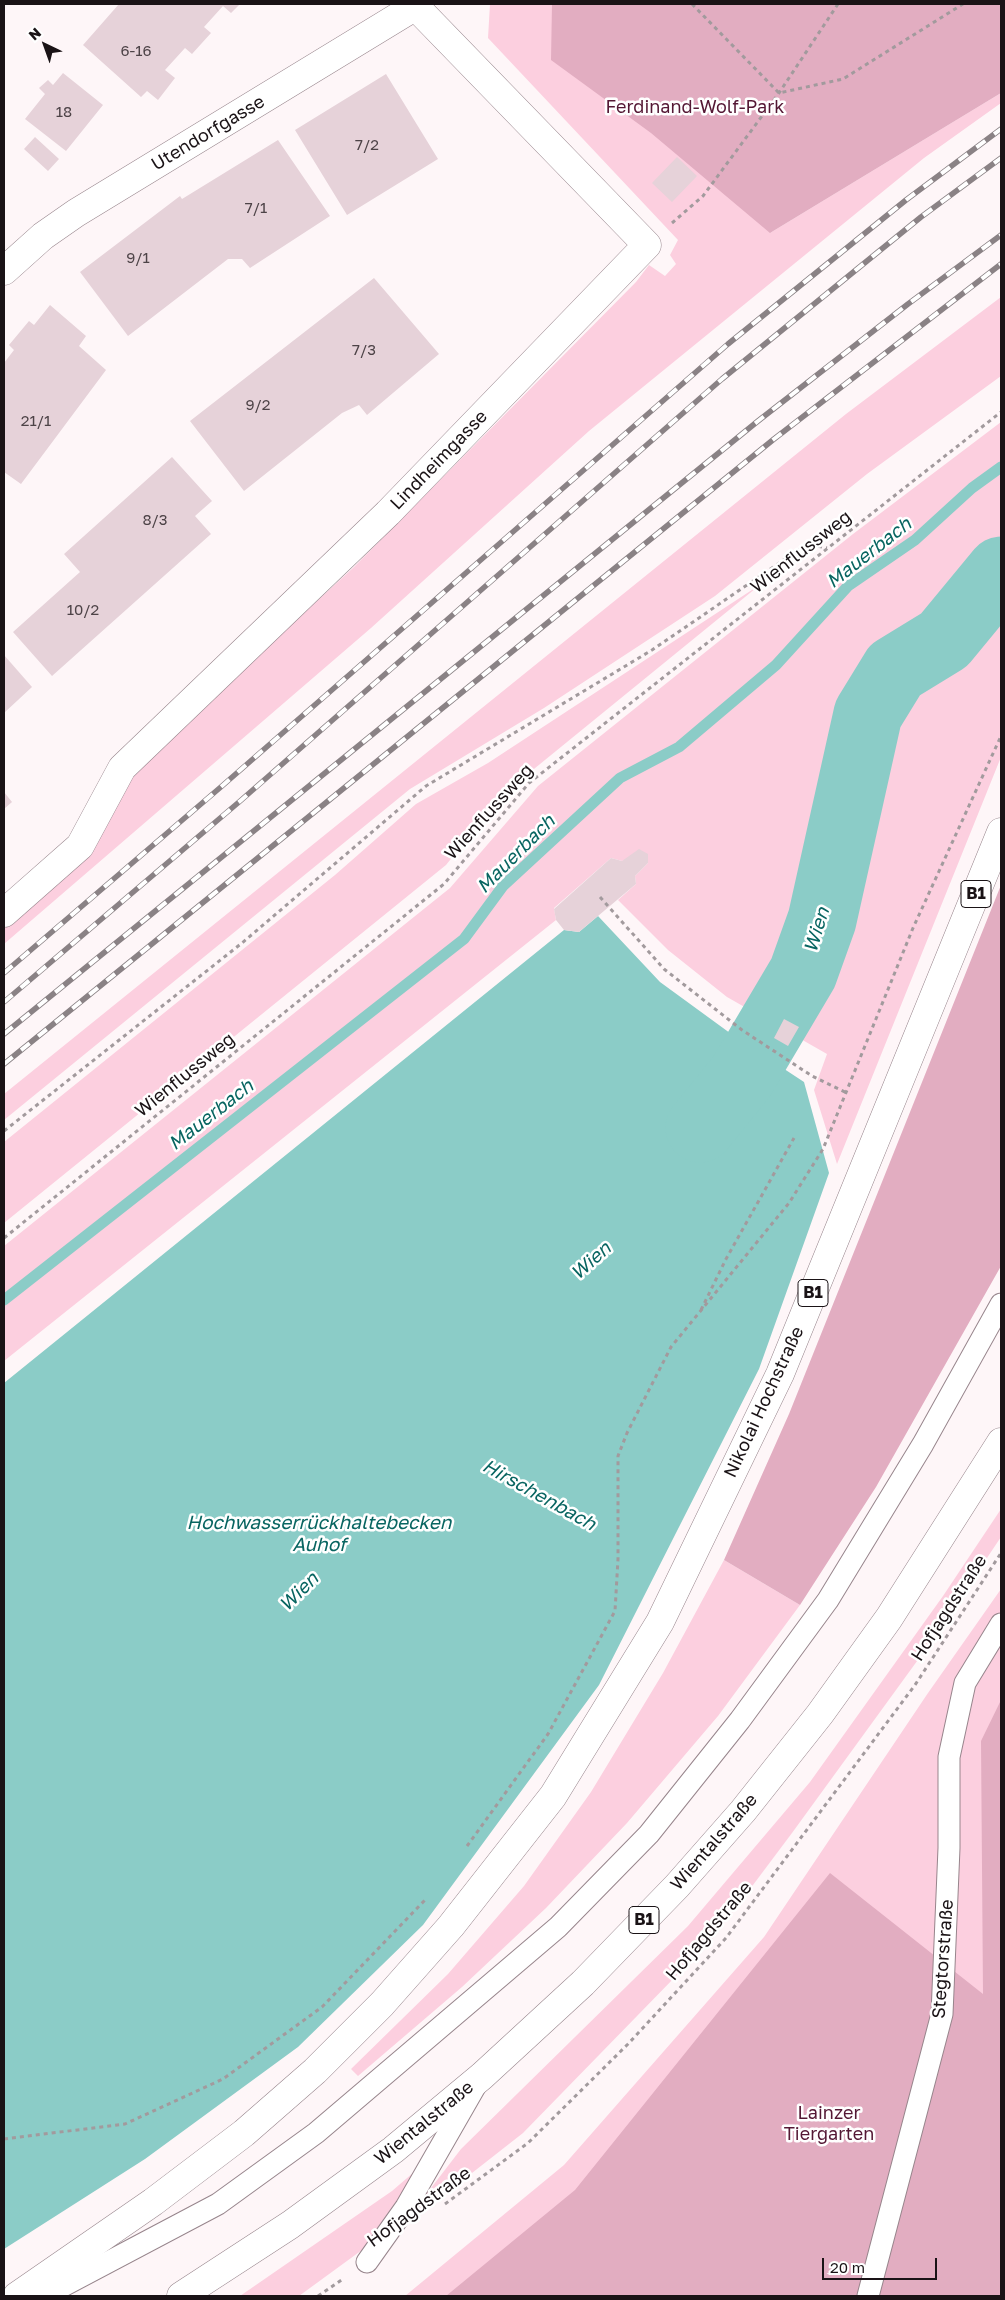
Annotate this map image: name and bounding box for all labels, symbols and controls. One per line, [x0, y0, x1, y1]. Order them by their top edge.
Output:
north arrow [20, 20, 70, 70]
text: N [25, 24, 44, 43]
house number: 6-16 [120, 42, 152, 60]
street label: Utendorfgasse [147, 91, 269, 175]
park label: Ferdinand-Wolf-Park [606, 96, 784, 118]
house number: 18 [56, 103, 72, 121]
house number: 7/2 [355, 136, 379, 154]
house number: 7/1 [245, 199, 267, 217]
house number: 9/1 [126, 249, 150, 267]
house number: 7/3 [352, 341, 376, 359]
house number: 9/2 [246, 396, 270, 414]
street label: Lindheimgasse [386, 406, 492, 514]
house number: 21/1 [21, 412, 51, 430]
street label: Wienflussweg [746, 506, 856, 598]
house number: 8/3 [142, 511, 168, 529]
water label: Mauerbach [822, 513, 916, 593]
house number: 10/2 [67, 601, 99, 619]
street label: Wienflussweg [440, 760, 538, 864]
water label: Mauerbach [472, 810, 560, 898]
road number: B1 [961, 881, 991, 908]
water label: Wien [799, 905, 835, 955]
street label: Wienflussweg [131, 1028, 239, 1122]
water label: Mauerbach [164, 1075, 258, 1155]
water label: Wien [566, 1237, 616, 1285]
road number: B1 [798, 1280, 828, 1306]
street label: Nikolai Hochstraße [719, 1323, 809, 1481]
water label: Hirschenbach [478, 1454, 600, 1536]
water label: Hochwasserrückhaltebecken Auhof [187, 1512, 451, 1556]
street label: Hofjagdstraße [907, 1551, 991, 1665]
water label: Wien [275, 1568, 323, 1616]
street label: Wientalstraße [666, 1789, 762, 1895]
street label: Hofjagdstraße [661, 1877, 757, 1985]
street label: Stegtorstraße [928, 1899, 958, 2019]
road number: B1 [629, 1906, 659, 1934]
street label: Wientalstraße [370, 2076, 478, 2170]
park label: Lainzer Tiergarten [784, 2102, 874, 2144]
street label: Hofjagdstraße [363, 2162, 475, 2252]
scale bar [825, 2248, 940, 2280]
text: 20 m [830, 2258, 865, 2276]

